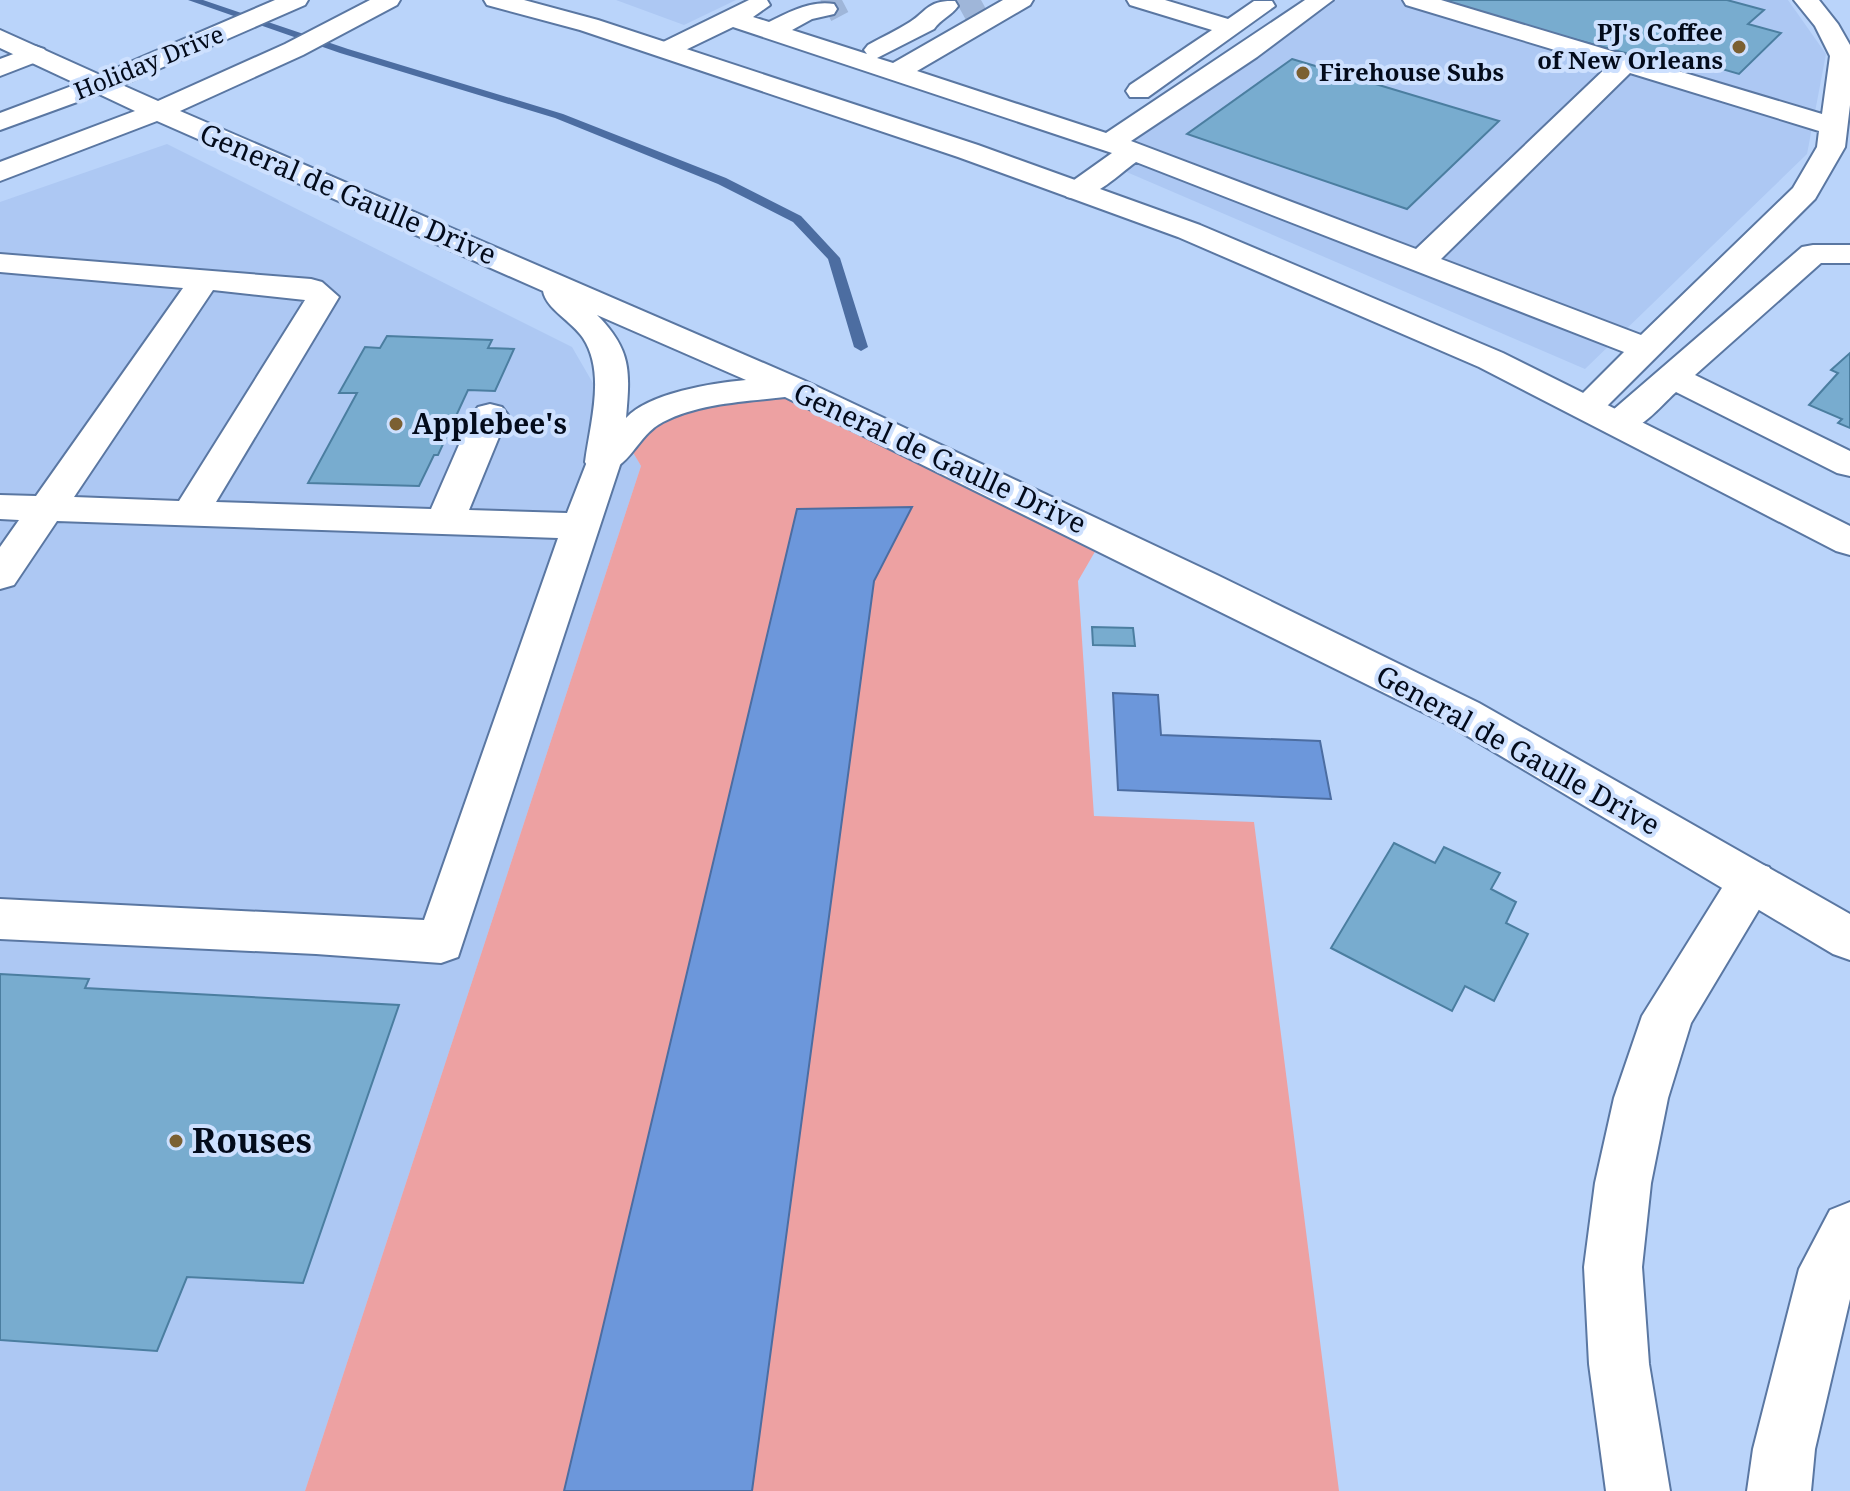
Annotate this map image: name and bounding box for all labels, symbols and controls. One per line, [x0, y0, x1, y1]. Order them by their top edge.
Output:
place label: PJ's Coffee of New Orleans [1537, 15, 1723, 76]
street label: Holiday Drive [69, 17, 228, 107]
marker: PJ's Coffee of New Orleans [1730, 38, 1748, 56]
place label: Firehouse Subs [1319, 55, 1504, 88]
marker: Firehouse Subs [1294, 64, 1312, 82]
street label: General de Gaulle Drive [194, 113, 502, 273]
street label: General de Gaulle Drive [788, 373, 1093, 542]
place label: Applebee's [412, 404, 567, 442]
marker: Applebee's [387, 415, 405, 433]
street label: General de Gaulle Drive [1370, 655, 1667, 843]
place label: Rouses [192, 1117, 312, 1163]
marker: Rouses [167, 1132, 185, 1150]

